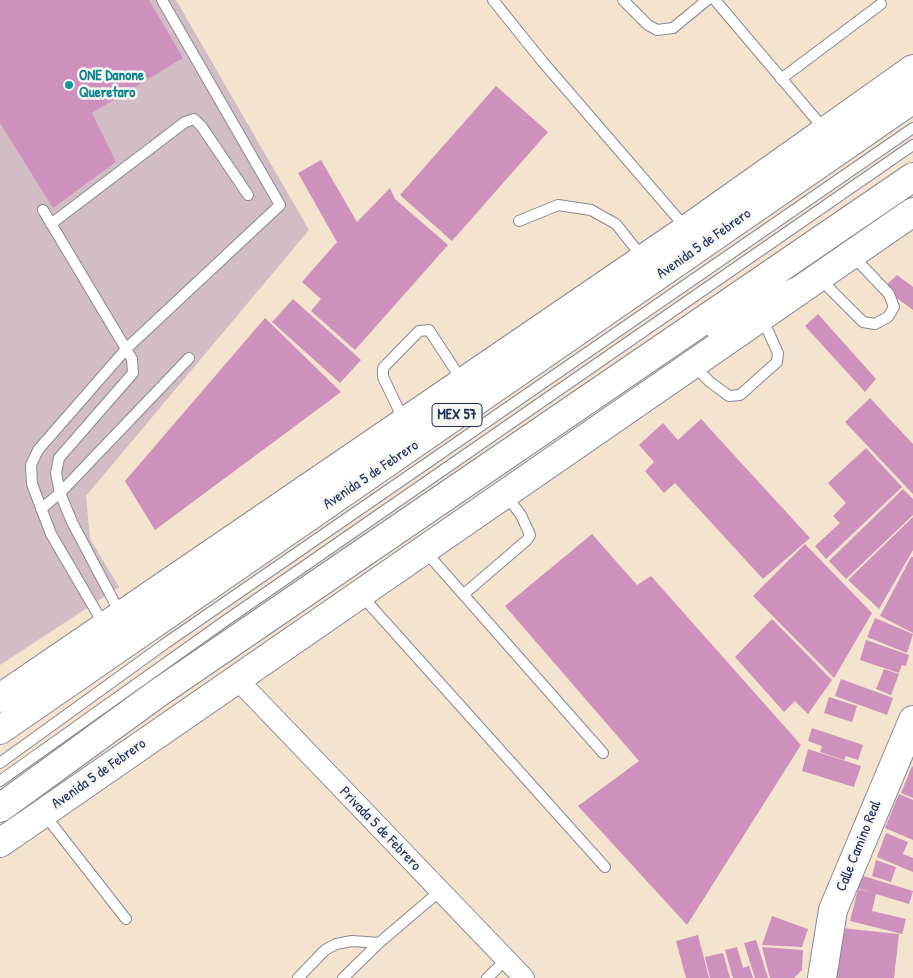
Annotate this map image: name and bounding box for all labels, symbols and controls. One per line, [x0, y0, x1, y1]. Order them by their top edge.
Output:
place label: ONE Danone Queretaro [79, 67, 144, 102]
marker: ONE Danone Queretaro [63, 79, 75, 91]
street label: Avenida 5 de Febrero [653, 205, 755, 283]
road number: MEX 57 [432, 404, 482, 426]
street label: Avenida 5 de Febrero [320, 436, 422, 514]
street label: Avenida 5 de Febrero [48, 735, 150, 813]
street label: Privada 5 de Febrero [335, 783, 425, 875]
street label: Calle Camino Real [833, 798, 885, 894]

